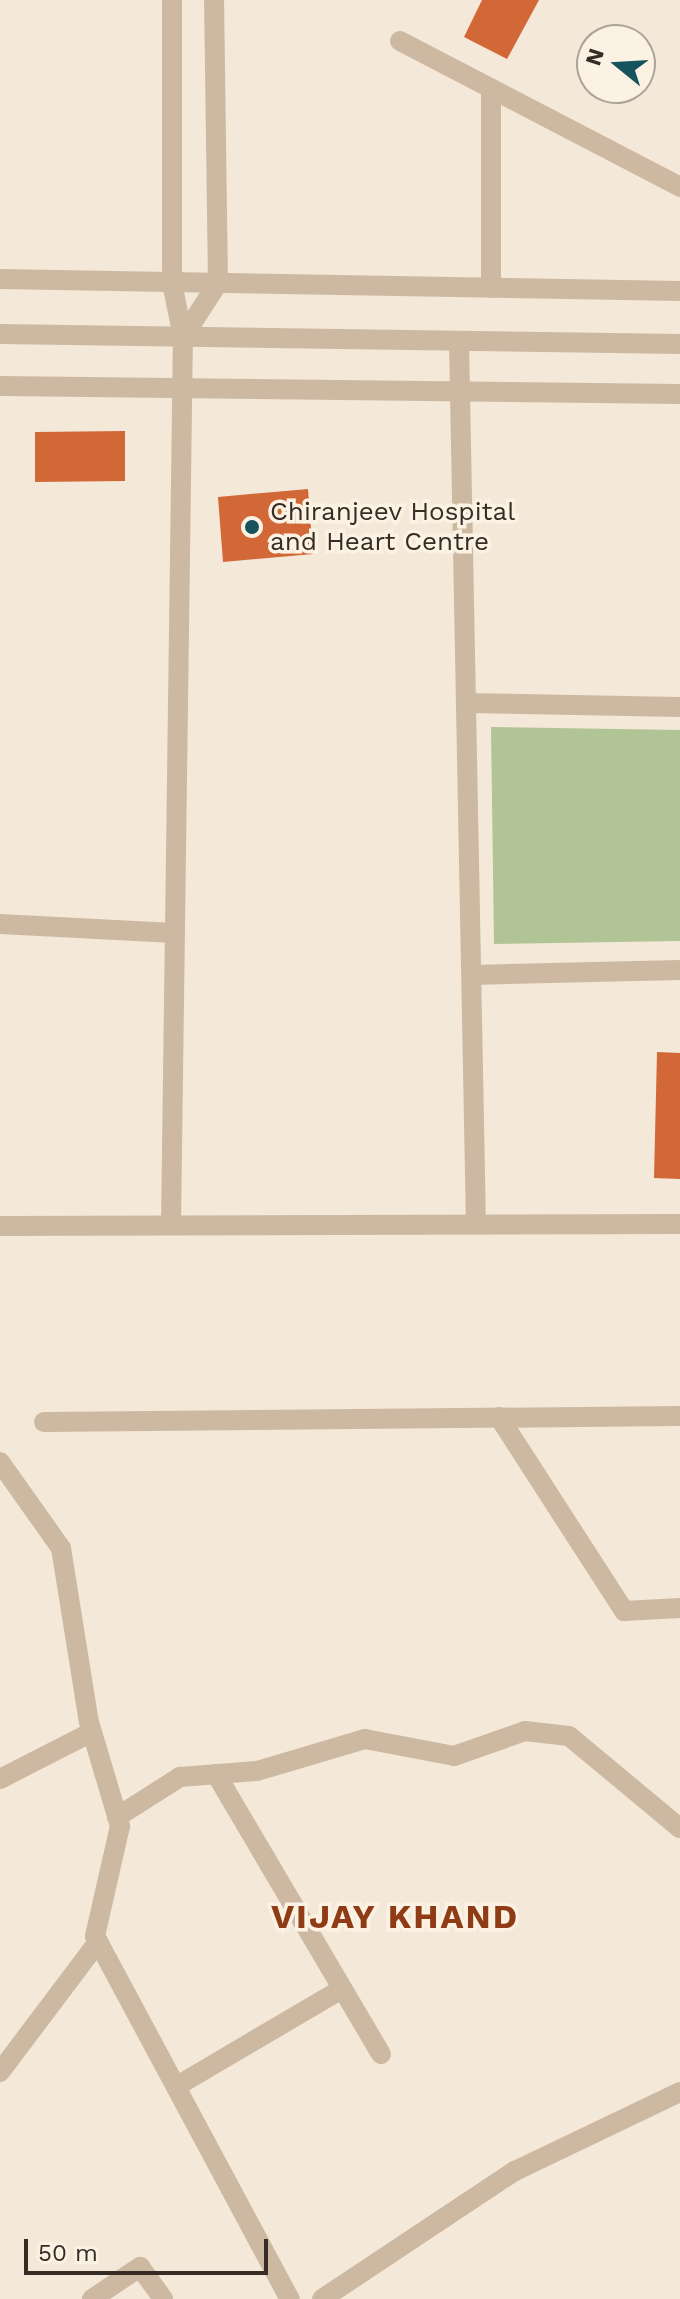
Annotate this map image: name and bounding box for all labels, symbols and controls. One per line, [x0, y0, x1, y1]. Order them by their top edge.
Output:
north arrow [576, 24, 656, 104]
text: N [580, 45, 609, 69]
place label: Chiranjeev Hospital and Heart Centre [270, 496, 516, 558]
marker: Chiranjeev Hospital and Heart Centre [241, 516, 263, 538]
district label: VIJAY KHAND [270, 1897, 520, 1937]
scale bar [28, 2223, 272, 2273]
text: 50 m [38, 2239, 98, 2267]

